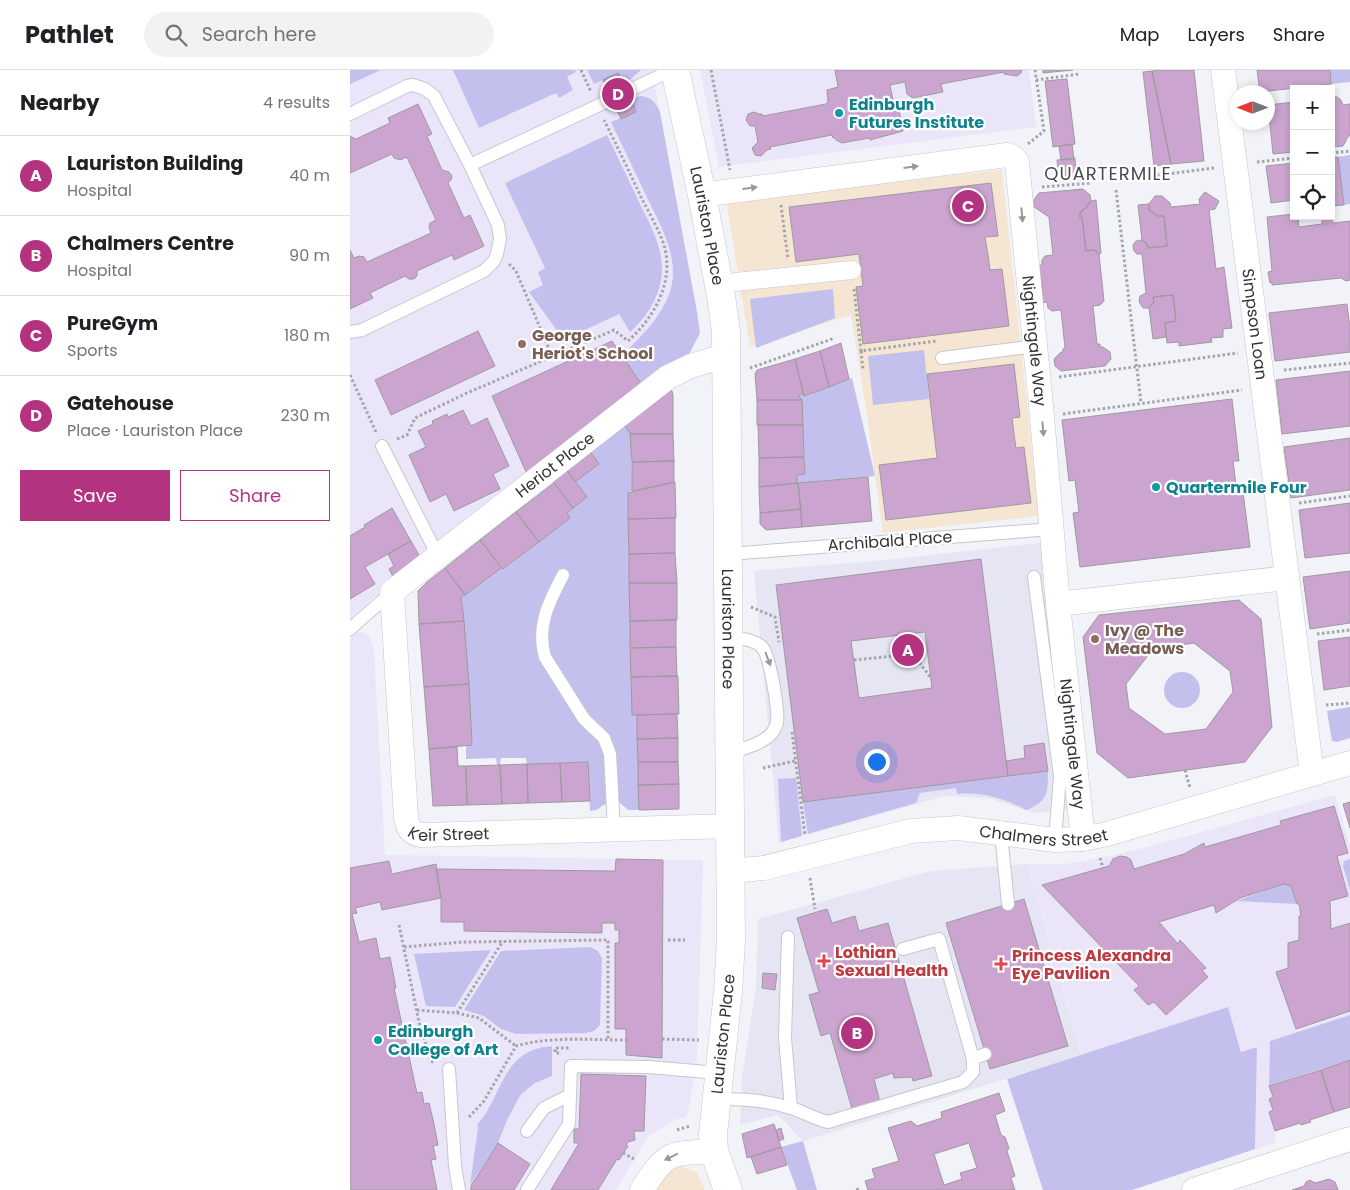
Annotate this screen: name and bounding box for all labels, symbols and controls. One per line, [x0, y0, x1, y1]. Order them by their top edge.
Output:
search box [144, 12, 494, 57]
text: Pathlet [25, 18, 114, 51]
icon: search [162, 21, 190, 49]
text: Search here [202, 21, 316, 48]
text: Map [1120, 22, 1160, 47]
text: Layers [1188, 22, 1245, 47]
text: Share [1273, 22, 1325, 47]
pin: D [602, 75, 634, 113]
north arrow [1230, 85, 1275, 130]
map controls [1290, 85, 1335, 220]
button: + [1290, 85, 1335, 130]
text: Nearby [20, 88, 100, 117]
text: 4 results [263, 91, 330, 114]
place label: Edinburgh Futures Institute [849, 93, 984, 134]
marker: Edinburgh Futures Institute [833, 107, 845, 119]
button: − [1290, 130, 1335, 175]
text: Lauriston Building [67, 150, 244, 177]
district label: QUARTERMILE [1044, 161, 1172, 186]
one-way arrow [904, 163, 920, 171]
text: A [30, 164, 42, 187]
text: 40 m [289, 164, 330, 187]
street label: Lauriston Place [685, 164, 730, 287]
button: locate [1290, 175, 1335, 220]
text: Hospital [67, 179, 132, 202]
one-way arrow [742, 184, 758, 192]
pin: C [952, 187, 984, 225]
one-way arrow [1019, 207, 1027, 223]
text: Chalmers Centre [67, 230, 234, 257]
text: B [31, 244, 41, 267]
text: 90 m [289, 244, 330, 267]
text: Hospital [67, 259, 132, 282]
street label: Simpson Loan [1237, 267, 1274, 381]
street label: Nightingale Way [1017, 274, 1052, 407]
text: PureGym [67, 310, 158, 337]
text: C [30, 324, 42, 347]
text: 180 m [284, 324, 330, 347]
place label: George Heriot's School [532, 324, 653, 365]
marker: George Heriot's School [516, 338, 528, 350]
text: Sports [67, 339, 118, 362]
text: Gatehouse [67, 390, 174, 417]
text: D [30, 404, 42, 427]
text: 230 m [281, 404, 330, 427]
text: Place · Lauriston Place [67, 419, 243, 442]
one-way arrow [1040, 421, 1048, 437]
street label: Heriot Place [511, 427, 600, 503]
button: Save [20, 470, 170, 521]
button: Share [180, 470, 330, 521]
place label: Quartermile Four [1166, 476, 1307, 499]
marker: Quartermile Four [1150, 481, 1162, 493]
street label: Archibald Place [827, 525, 953, 557]
street label: Lauriston Place [716, 569, 740, 689]
place label: Ivy @ The Meadows [1105, 619, 1184, 660]
pin: A [892, 631, 924, 669]
marker: Ivy @ The Meadows [1089, 633, 1101, 645]
one-way arrow [764, 652, 772, 666]
street label: Nightingale Way [1054, 677, 1091, 811]
your location [864, 749, 890, 775]
street label: Chalmers Street [978, 819, 1110, 852]
street label: Keir Street [404, 820, 490, 847]
place label: Lothian Sexual Health [835, 941, 948, 982]
place label: Princess Alexandra Eye Pavilion [1012, 944, 1171, 985]
marker: Lothian Sexual Health [817, 954, 831, 968]
marker: Princess Alexandra Eye Pavilion [994, 957, 1008, 971]
street label: Lauriston Place [705, 973, 741, 1095]
pin: B [841, 1014, 873, 1052]
place label: Edinburgh College of Art [388, 1020, 498, 1061]
marker: Edinburgh College of Art [372, 1034, 384, 1046]
one-way arrow [664, 1154, 678, 1162]

